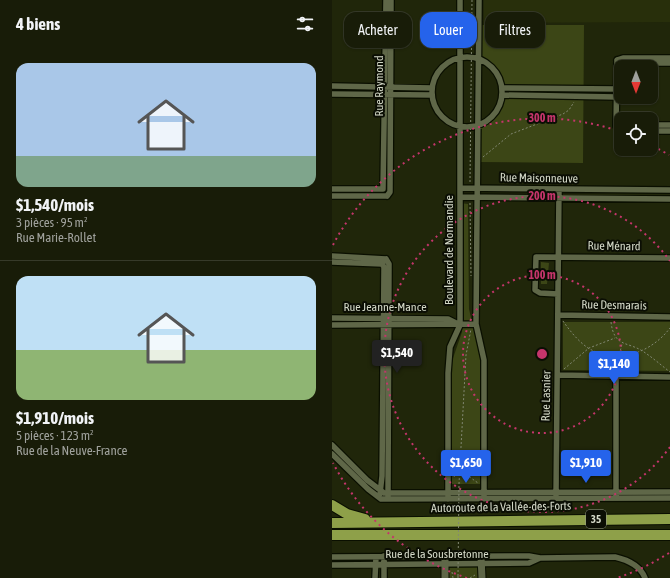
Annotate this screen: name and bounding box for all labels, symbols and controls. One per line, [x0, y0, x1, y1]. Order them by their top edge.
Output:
chip: Acheter [344, 12, 412, 48]
chip: Louer [420, 12, 477, 48]
chip: Filtres [485, 12, 545, 48]
icon: filters [294, 13, 316, 35]
text: 4 biens [16, 14, 60, 34]
street label: Rue Raymond [372, 55, 386, 117]
north arrow [614, 60, 658, 104]
map controls [614, 60, 658, 156]
icon: home [130, 89, 202, 161]
text: 300 m [528, 111, 556, 125]
button: locate [614, 112, 658, 156]
street label: Rue Maisonneuve [500, 170, 578, 186]
text: 200 m [528, 189, 556, 203]
text: $1,540/mois [16, 195, 94, 215]
street label: Boulevard de Normandie [442, 195, 456, 305]
text: 3 pièces · 95 m² [16, 215, 88, 230]
text: Rue Marie-Rollet [16, 230, 96, 245]
street label: Rue Ménard [587, 239, 641, 253]
text: 100 m [528, 268, 556, 282]
street label: Rue Desmarais [581, 297, 647, 313]
street label: Rue Jeanne-Mance [343, 300, 427, 314]
icon: home [130, 302, 202, 374]
pin: $1,540 [364, 340, 430, 374]
text: $1,540 [381, 345, 413, 360]
centre of rings [535, 347, 549, 361]
pin: $1,140 [581, 351, 647, 385]
text: $1,140 [598, 356, 630, 371]
street label: Rue Lasnier [539, 370, 553, 422]
text: $1,910/mois [16, 408, 94, 428]
text: 5 pièces · 123 m² [16, 428, 94, 443]
text: Rue de la Neuve-France [16, 443, 127, 458]
pin: $1,650 [433, 450, 499, 484]
pin: $1,910 [553, 450, 619, 484]
text: $1,650 [450, 455, 482, 470]
text: $1,910 [570, 455, 602, 470]
street label: Autoroute de la Vallée-des-Forts [431, 499, 571, 515]
road number: 35 [586, 510, 606, 528]
street label: Rue de la Sousbretonne [385, 547, 489, 561]

